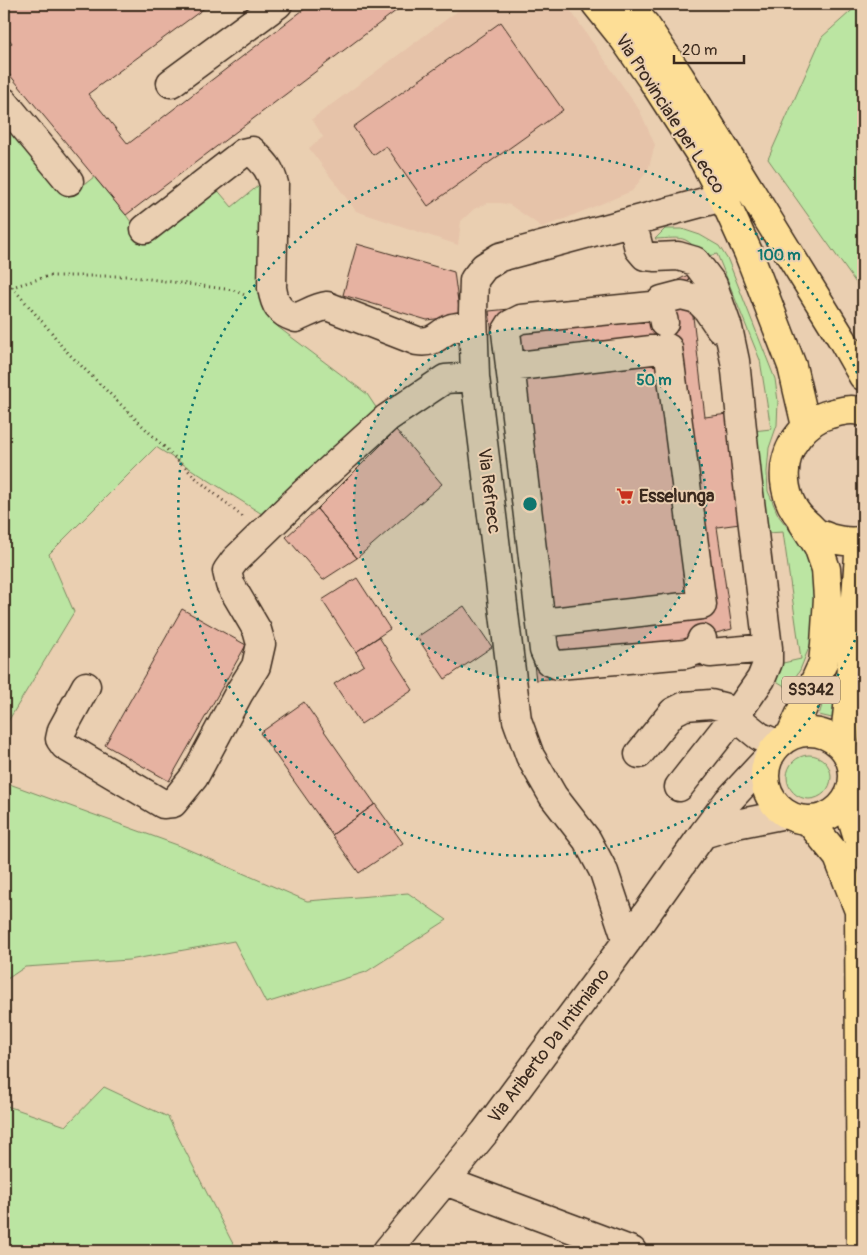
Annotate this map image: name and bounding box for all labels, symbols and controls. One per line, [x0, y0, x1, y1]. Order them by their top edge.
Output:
street label: Via Provinciale per Lecco [610, 30, 730, 198]
scale bar [674, 32, 744, 64]
text: 20 m [682, 41, 717, 60]
text: 100 m [758, 246, 800, 265]
text: 50 m [637, 371, 671, 390]
street label: Via Refrecc [472, 447, 506, 535]
place label: Esselunga [639, 485, 715, 508]
supermarket icon: Esselunga [615, 486, 635, 506]
centre of rings [521, 495, 539, 513]
road number: SS342 [782, 676, 840, 704]
street label: Via Ariberto Da Intimiano [483, 964, 615, 1128]

